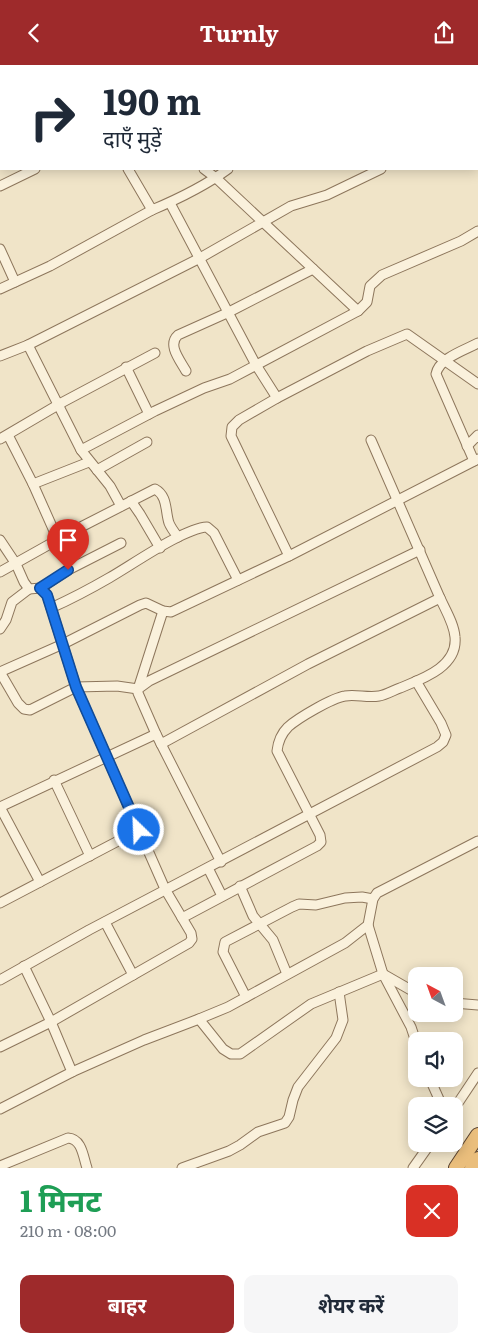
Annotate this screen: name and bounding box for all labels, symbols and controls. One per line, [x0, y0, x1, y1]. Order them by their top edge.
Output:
text: Turnly [199, 16, 279, 49]
icon: back [20, 19, 48, 47]
icon: share [430, 19, 458, 47]
text: 190 m [103, 74, 201, 126]
icon: right [20, 85, 85, 150]
text: दाएँ मुड़ें [103, 121, 162, 154]
pin [47, 519, 89, 570]
icon: arrive [54, 526, 82, 554]
position arrow [112, 803, 164, 855]
north arrow [408, 967, 462, 1023]
map controls [408, 967, 463, 1152]
button: sound [408, 1032, 463, 1087]
button: layers [408, 1097, 463, 1152]
text: 1 मिनट [20, 1177, 101, 1221]
button: close [406, 1185, 458, 1237]
text: 210 m · 08:00 [20, 1218, 116, 1242]
button: बाहर [20, 1275, 234, 1333]
button: शेयर करें [244, 1275, 458, 1333]

